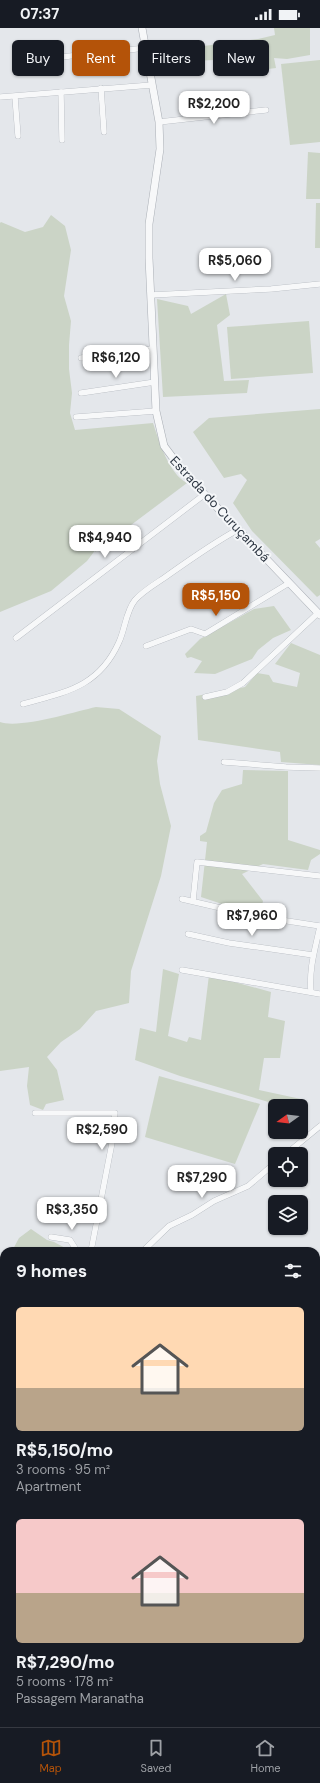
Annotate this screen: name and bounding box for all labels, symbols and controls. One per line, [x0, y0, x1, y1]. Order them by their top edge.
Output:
text: 07:37 [20, 4, 59, 24]
chip: Buy [12, 40, 64, 76]
chip: Rent [72, 40, 130, 76]
chip: Filters [138, 40, 205, 76]
chip: New [213, 40, 269, 76]
pin: R$2,200 [177, 91, 251, 125]
text: R$2,200 [188, 95, 240, 112]
pin: R$5,060 [198, 248, 272, 282]
text: R$5,060 [208, 252, 262, 269]
pin: R$6,120 [79, 345, 153, 379]
text: R$6,120 [92, 349, 140, 366]
street label: Estrada do Curuçambá [166, 452, 274, 566]
pin: R$4,940 [68, 525, 142, 559]
text: R$4,940 [78, 529, 132, 546]
pin: R$5,150 [179, 583, 253, 617]
text: R$5,150 [191, 587, 241, 604]
pin: R$7,960 [215, 903, 289, 937]
text: R$7,960 [226, 907, 278, 924]
north arrow [268, 1099, 308, 1139]
map controls [268, 1099, 308, 1235]
pin: R$2,590 [65, 1117, 139, 1151]
text: R$2,590 [76, 1121, 128, 1138]
button: locate [268, 1147, 308, 1187]
pin: R$7,290 [165, 1165, 239, 1199]
text: R$7,290 [177, 1169, 227, 1186]
button: layers [268, 1195, 308, 1235]
pin: R$3,350 [35, 1197, 109, 1231]
text: R$3,350 [46, 1201, 98, 1218]
text: 9 homes [16, 1260, 87, 1282]
icon: filters [282, 1260, 304, 1282]
icon: home [124, 1333, 196, 1405]
text: R$5,150/mo [16, 1439, 113, 1461]
text: 3 rooms · 95 m² [16, 1461, 110, 1478]
text: Apartment [16, 1478, 81, 1495]
icon: home [124, 1545, 196, 1617]
text: R$7,290/mo [16, 1651, 115, 1673]
text: 5 rooms · 178 m² [16, 1673, 113, 1690]
text: Passagem Maranatha [16, 1690, 144, 1707]
tab: Map [39, 1737, 62, 1775]
tab: Saved [141, 1737, 171, 1775]
tab: Home [250, 1737, 280, 1775]

